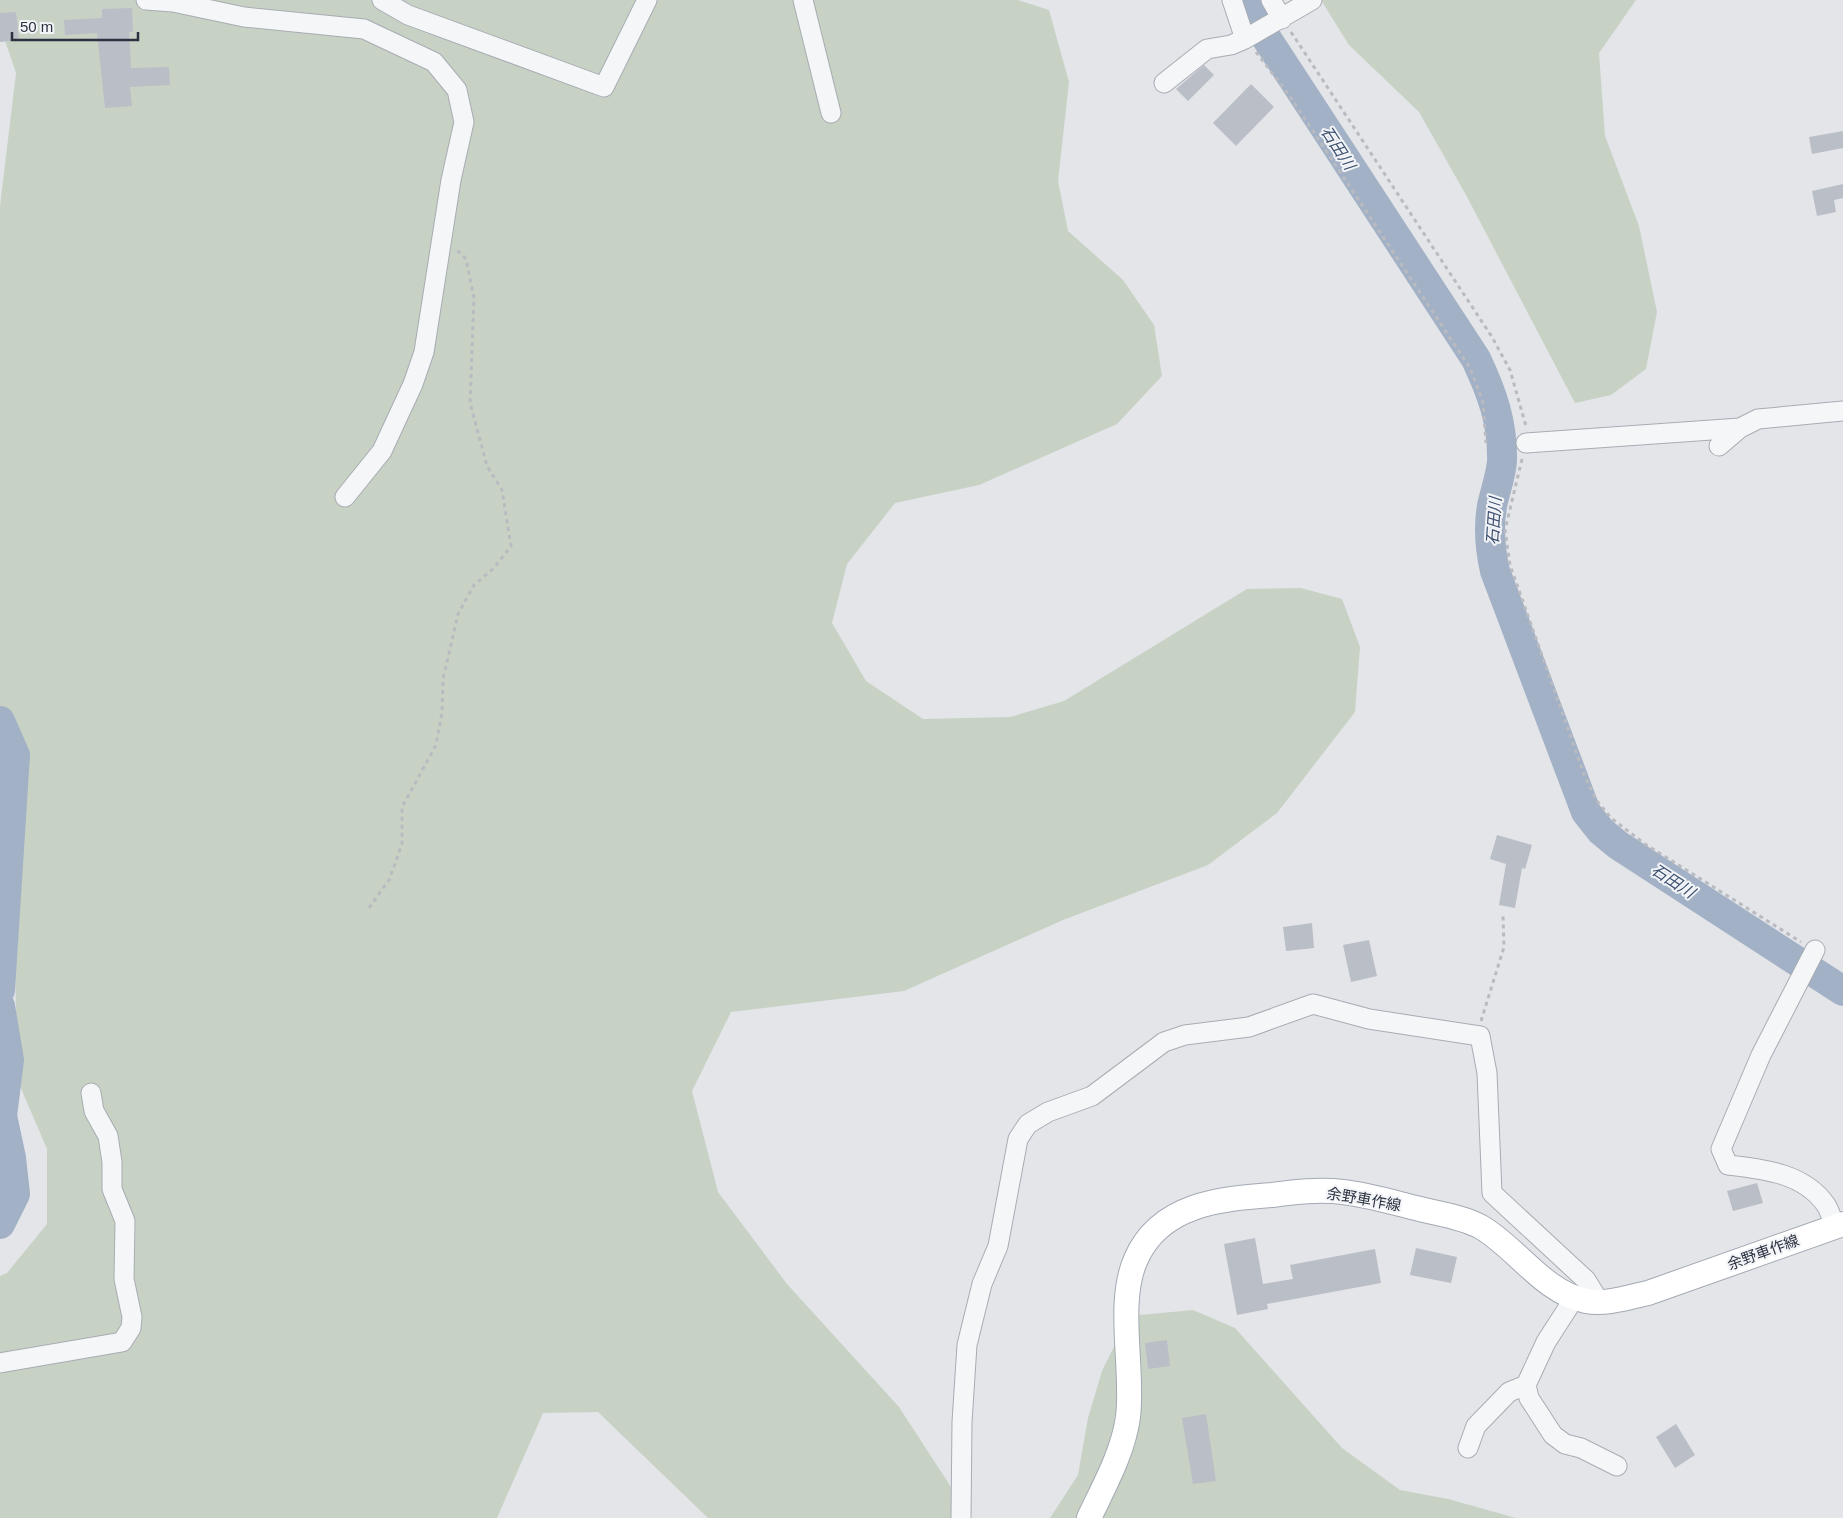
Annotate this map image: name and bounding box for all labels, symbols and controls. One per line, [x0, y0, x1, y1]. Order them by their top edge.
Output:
scale bar [12, 10, 139, 42]
text: 50 m [20, 18, 53, 35]
water label: 石田川 [1318, 123, 1359, 174]
water label: 石田川 [1484, 494, 1504, 546]
water label: 石田川 [1648, 861, 1699, 902]
street label: 余野車作線 [1326, 1184, 1402, 1214]
street label: 余野車作線 [1725, 1231, 1801, 1273]

